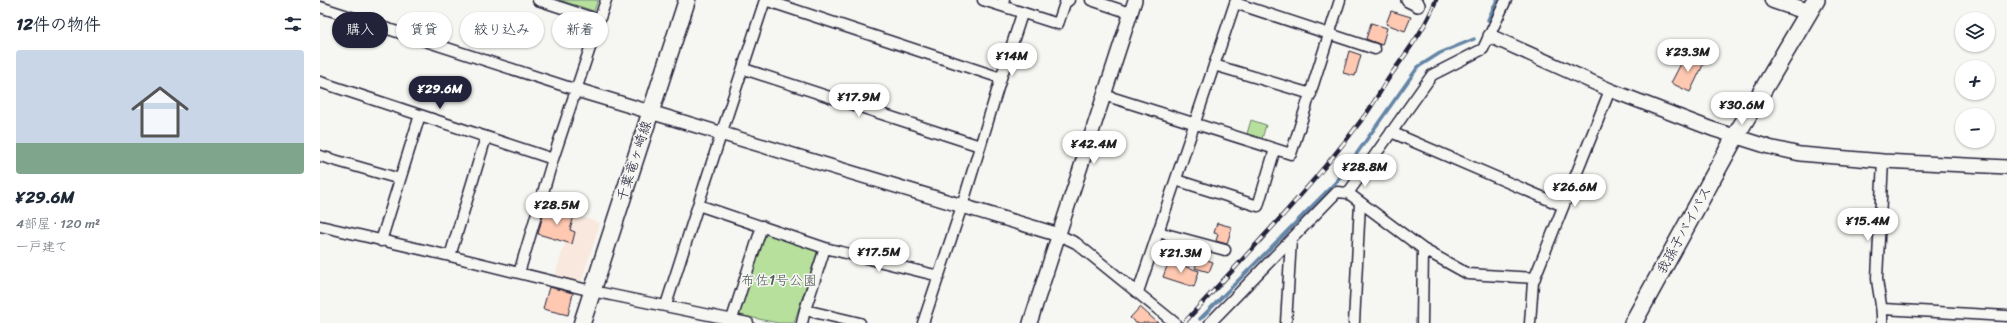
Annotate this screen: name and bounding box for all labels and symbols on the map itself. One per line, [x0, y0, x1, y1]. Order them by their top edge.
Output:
pin: ¥23.3M [1655, 39, 1721, 73]
pin: ¥14M [988, 43, 1036, 77]
pin: ¥29.6M [407, 76, 473, 110]
pin: ¥17.9M [826, 84, 892, 118]
pin: ¥30.6M [1709, 92, 1775, 126]
street label: 千葉竜ヶ崎線 [609, 117, 659, 205]
pin: ¥42.4M [1061, 131, 1127, 165]
pin: ¥28.8M [1332, 154, 1398, 188]
pin: ¥26.6M [1542, 174, 1608, 208]
street label: 我孫子バイパス [1649, 181, 1719, 279]
pin: ¥28.5M [524, 192, 590, 226]
pin: ¥15.4M [1835, 208, 1901, 242]
pin: ¥17.5M [846, 239, 912, 273]
pin: ¥21.3M [1148, 240, 1214, 274]
park label: 布佐1号公園 [741, 268, 817, 293]

